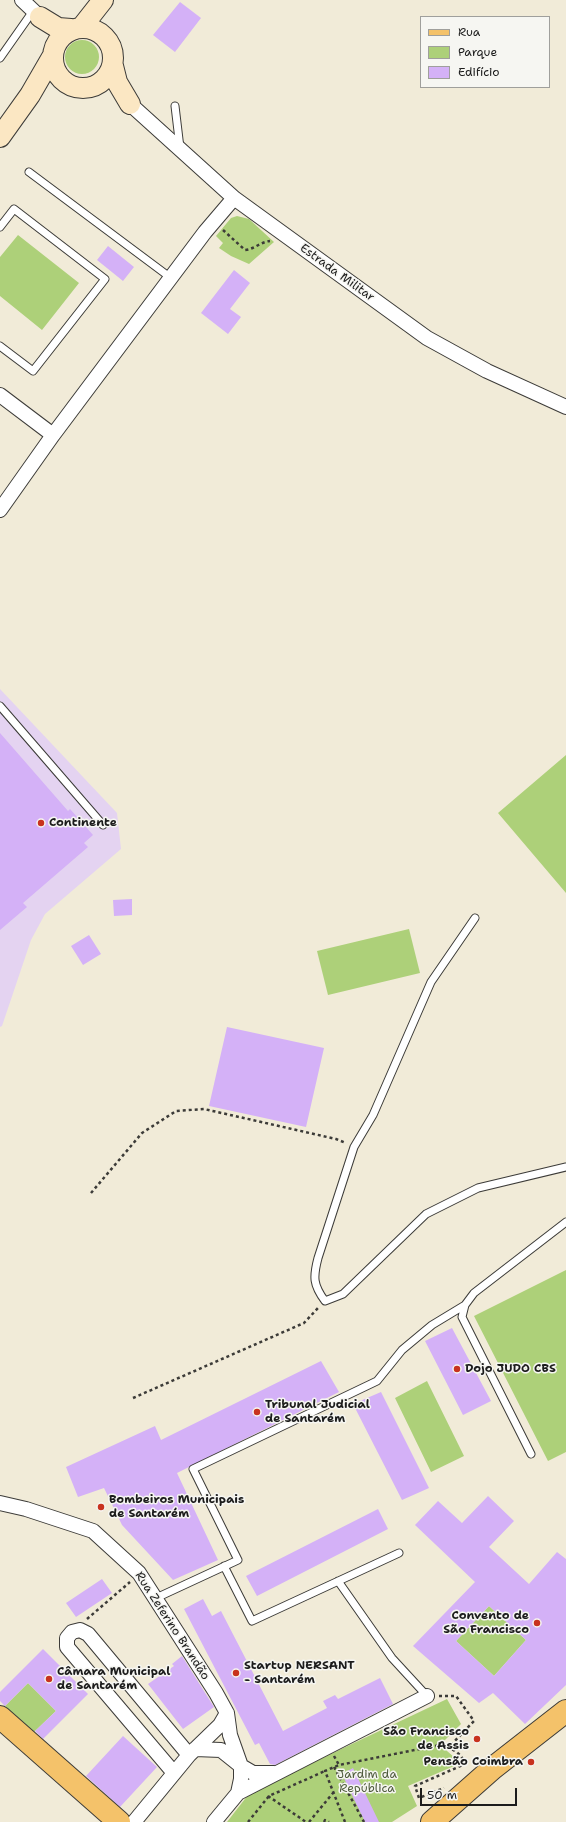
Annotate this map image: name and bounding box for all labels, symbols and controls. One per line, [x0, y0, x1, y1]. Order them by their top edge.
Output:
legend [420, 16, 550, 88]
text: Rua [458, 24, 480, 40]
text: Parque [458, 44, 497, 60]
text: Edifício [458, 64, 499, 80]
street label: Estrada Militar [297, 241, 377, 305]
place label: Continente [49, 816, 117, 830]
marker: Continente [36, 818, 46, 828]
place label: Dojo JUDO CBS [465, 1362, 556, 1376]
marker: Dojo JUDO CBS [452, 1364, 462, 1374]
place label: Tribunal Judicial de Santarém [265, 1398, 370, 1426]
marker: Tribunal Judicial de Santarém [252, 1407, 262, 1417]
place label: Bombeiros Municipais de Santarém [109, 1493, 244, 1521]
marker: Bombeiros Municipais de Santarém [96, 1502, 106, 1512]
street label: Rua Zeferino Brandão [132, 1569, 212, 1683]
place label: Convento de São Francisco [443, 1609, 529, 1637]
marker: Convento de São Francisco [532, 1618, 542, 1628]
place label: Startup NERSANT - Santarém [244, 1659, 355, 1687]
place label: Câmara Municipal de Santarém [57, 1665, 170, 1693]
marker: Startup NERSANT - Santarém [231, 1668, 241, 1678]
marker: Câmara Municipal de Santarém [44, 1674, 54, 1684]
place label: São Francisco de Assis [383, 1725, 469, 1753]
marker: São Francisco de Assis [472, 1734, 482, 1744]
place label: Pensão Coimbra [423, 1755, 523, 1769]
marker: Pensão Coimbra [526, 1757, 536, 1767]
park label: Jardim da República [337, 1768, 397, 1796]
scale bar [422, 1780, 519, 1806]
text: 50 m [427, 1787, 457, 1803]

